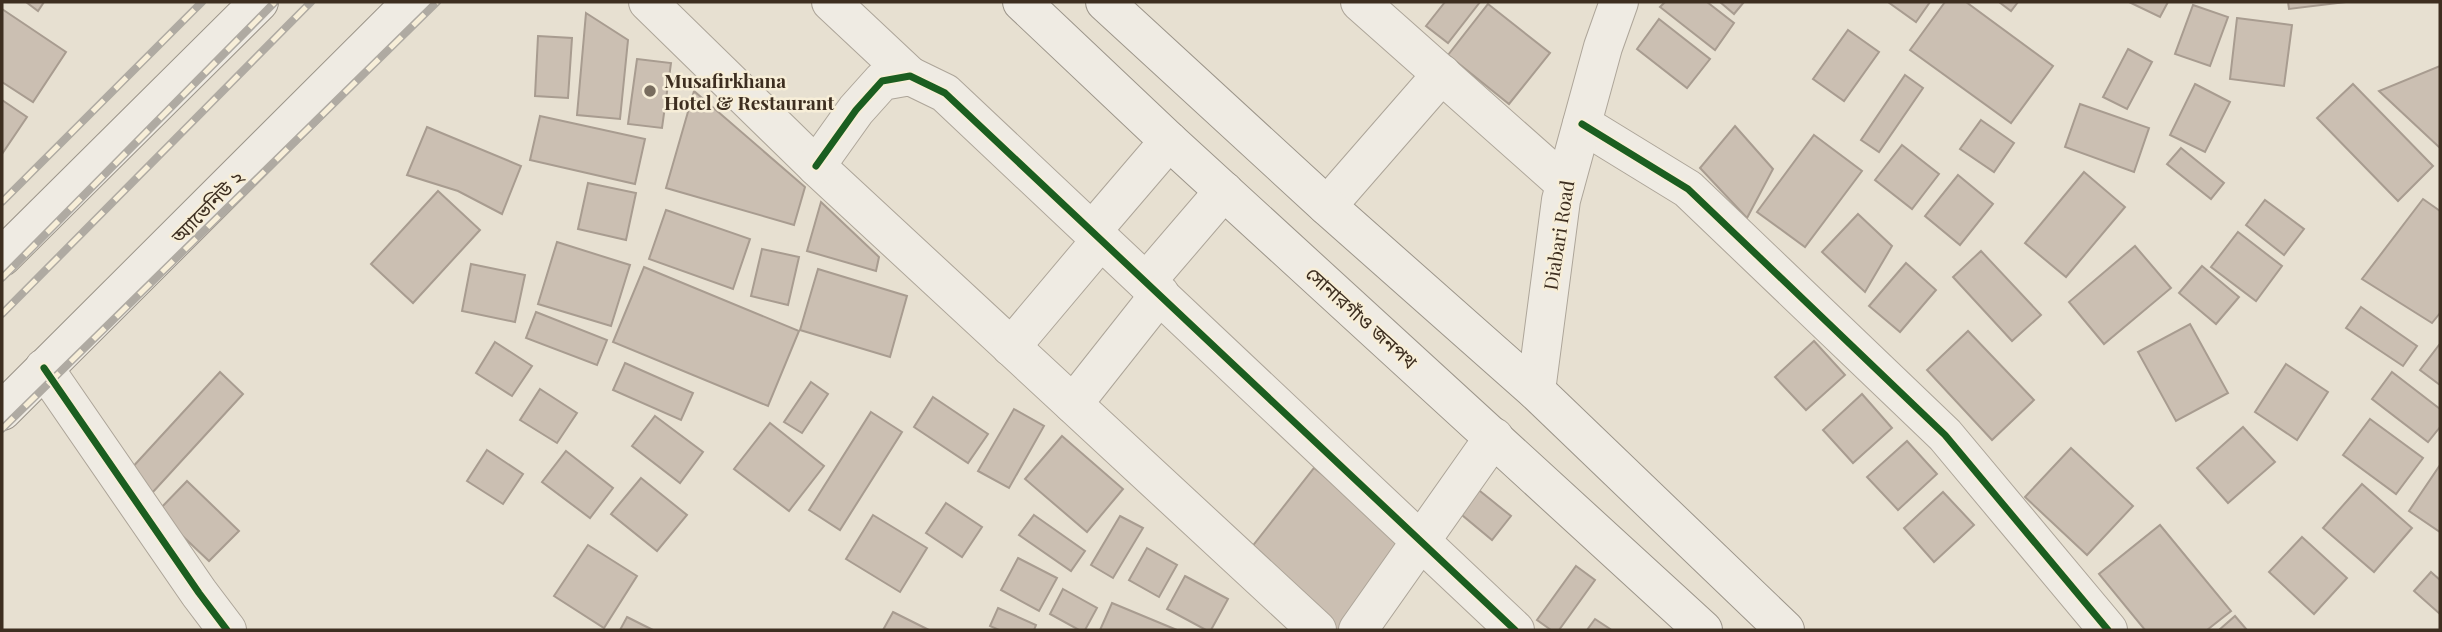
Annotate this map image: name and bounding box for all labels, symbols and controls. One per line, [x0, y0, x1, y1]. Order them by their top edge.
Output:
place label: Musafirkhana Hotel & Restaurant [664, 67, 835, 115]
marker: Musafirkhana Hotel & Restaurant [642, 83, 658, 99]
street label: অ্যাভেনিউ ২ [164, 164, 249, 249]
street label: Diabari Road [1536, 178, 1580, 292]
street label: সোনারগাঁও জনপথ [1301, 260, 1424, 374]

